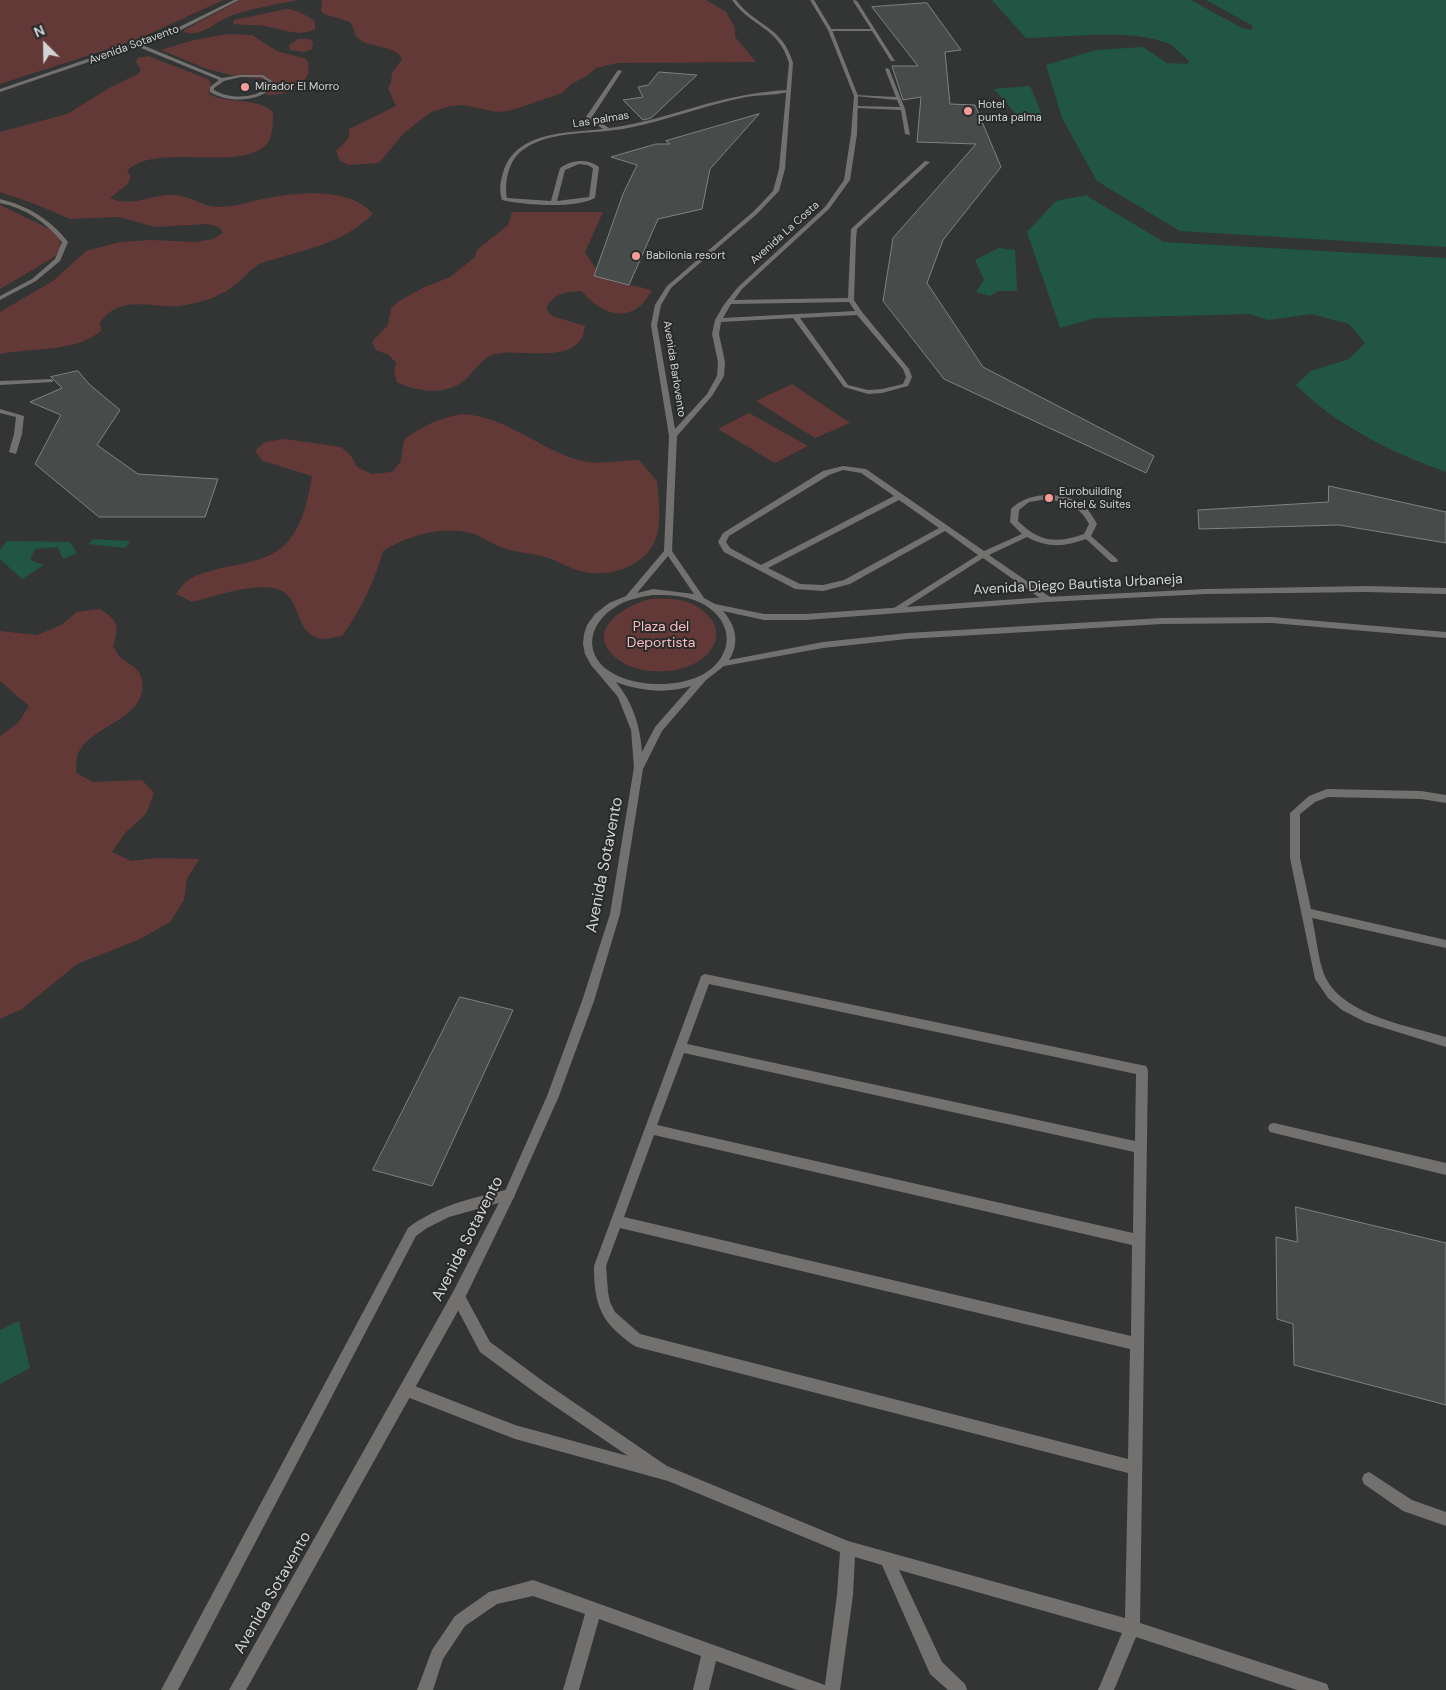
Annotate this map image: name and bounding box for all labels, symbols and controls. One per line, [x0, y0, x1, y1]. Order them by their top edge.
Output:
north arrow [20, 20, 70, 70]
text: N [31, 21, 47, 41]
street label: Avenida Sotavento [87, 23, 181, 67]
place label: Mirador El Morro [255, 80, 339, 94]
marker: Mirador El Morro [239, 81, 251, 93]
place label: Hotel punta palma [978, 98, 1042, 124]
marker: Hotel punta palma [962, 105, 974, 117]
street label: Las palmas [572, 109, 630, 131]
street label: Avenida La Costa [748, 199, 822, 267]
place label: Babilonia resort [646, 249, 726, 263]
marker: Babilonia resort [630, 250, 642, 262]
street label: Avenida Barlovento [660, 320, 688, 418]
place label: Eurobuilding Hotel & Suites [1059, 485, 1131, 511]
marker: Eurobuilding Hotel & Suites [1043, 492, 1055, 504]
street label: Avenida Diego Bautista Urbaneja [973, 571, 1183, 599]
park label: Plaza del Deportista [627, 619, 695, 652]
street label: Avenida Sotavento [582, 795, 628, 935]
street label: Avenida Sotavento [428, 1173, 508, 1305]
street label: Avenida Sotavento [230, 1528, 316, 1658]

